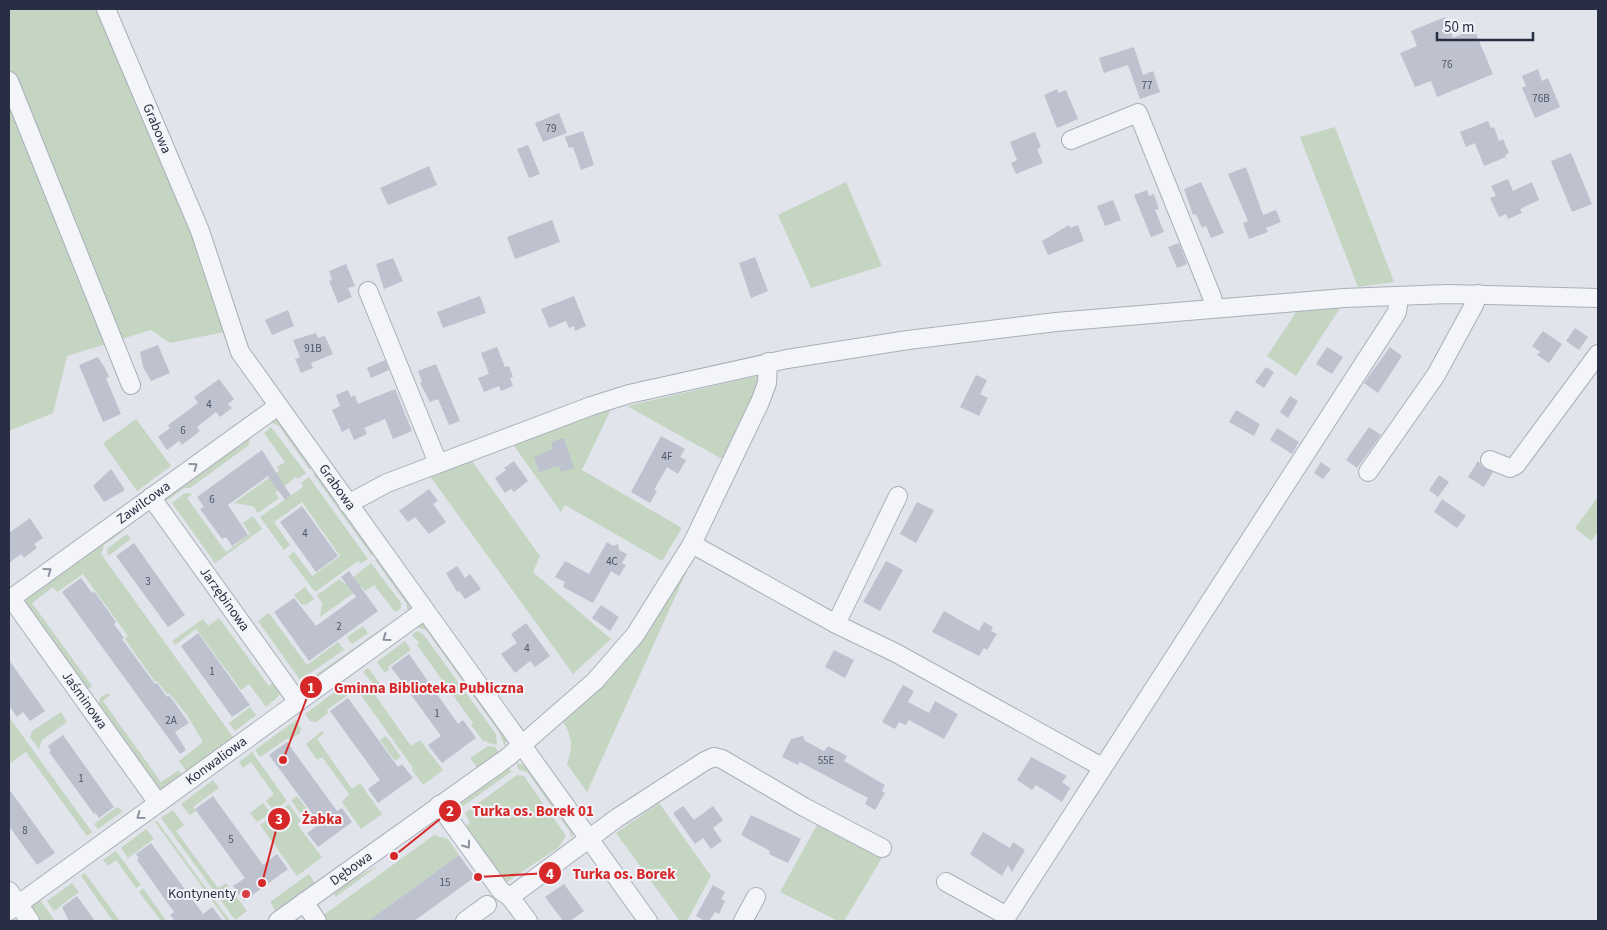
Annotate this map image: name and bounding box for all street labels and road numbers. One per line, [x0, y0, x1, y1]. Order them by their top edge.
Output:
street label: Grabowa [137, 101, 176, 157]
street label: Grabowa [314, 460, 360, 514]
street label: Zawilcowa [113, 477, 175, 529]
street label: Jarzębinowa [195, 563, 254, 636]
street label: Jaśminowa [57, 667, 112, 733]
street label: Konwaliowa [181, 732, 251, 790]
street label: Dębowa [326, 847, 377, 891]

